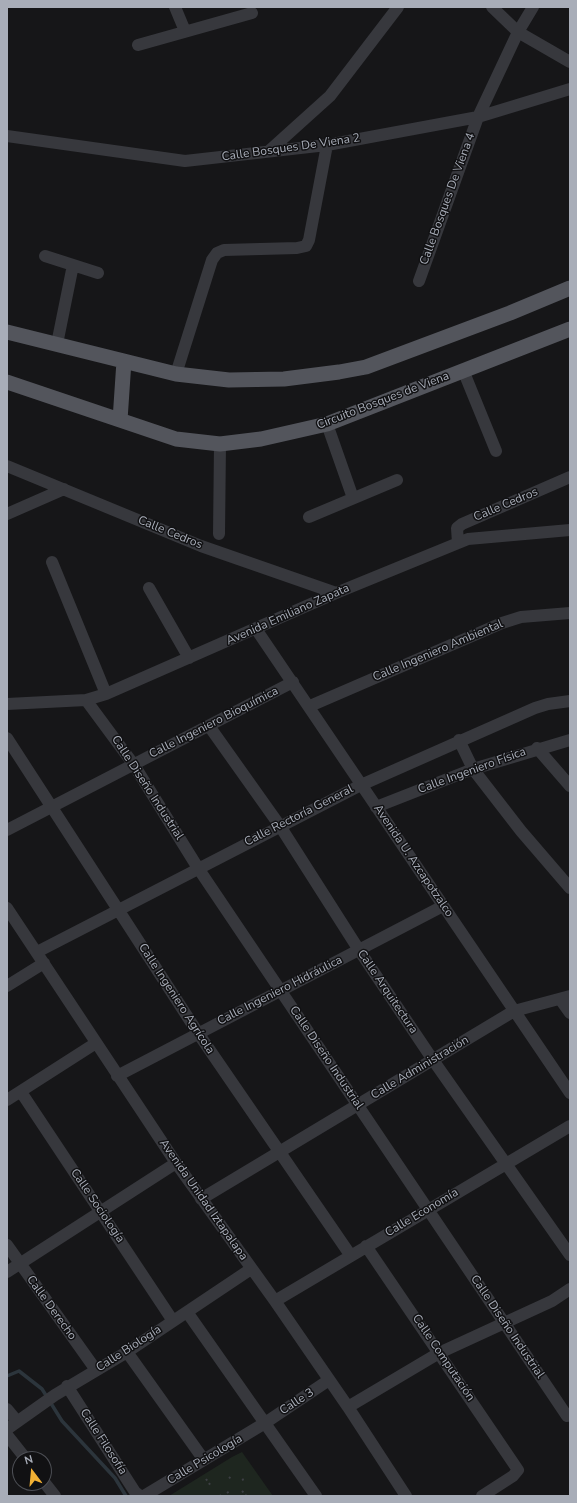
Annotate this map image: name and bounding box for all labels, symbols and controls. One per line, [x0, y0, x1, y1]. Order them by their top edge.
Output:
street label: Calle Bosques De Viena 2 [221, 131, 361, 165]
street label: Calle Bosques De Viena 4 [417, 131, 479, 267]
street label: Circuito Bosques de Viena [315, 369, 451, 433]
street label: Calle Cedros [472, 485, 540, 525]
street label: Calle Cedros [136, 514, 204, 552]
street label: Avenida Emiliano Zapata [224, 581, 352, 649]
street label: Calle Ingeniero Ambiental [371, 617, 505, 685]
street label: Calle Ingeniero Bioquímica [147, 684, 281, 762]
street label: Calle Diseño Industrial [108, 733, 186, 843]
street label: Calle Ingeniero Física [416, 745, 528, 797]
street label: Calle Rectoría General [242, 782, 356, 850]
street label: Avenida U. Azcapotzalco [370, 802, 456, 920]
street label: Calle Ingeniero Agrícola [135, 941, 217, 1057]
street label: Calle Arquitectura [354, 947, 420, 1037]
street label: Calle Ingeniero Hidráulica [215, 953, 345, 1029]
street label: Calle Diseño Industrial [286, 1004, 366, 1112]
street label: Calle Administración [369, 1033, 471, 1103]
street label: Avenida Unidad Iztapalapa [156, 1137, 250, 1263]
street label: Calle Sociología [67, 1166, 127, 1246]
street label: Calle Economía [383, 1186, 461, 1240]
street label: Calle Derecho [23, 1273, 79, 1343]
street label: Calle Diseño Industrial [467, 1273, 547, 1381]
street label: Calle Computación [409, 1312, 477, 1404]
street label: Calle Biología [94, 1323, 164, 1375]
street label: Calle 3 [277, 1386, 317, 1418]
street label: Calle Filosofía [76, 1406, 130, 1478]
street label: Calle Psicología [165, 1432, 245, 1488]
north arrow [12, 1451, 52, 1491]
text: N [23, 1452, 35, 1468]

